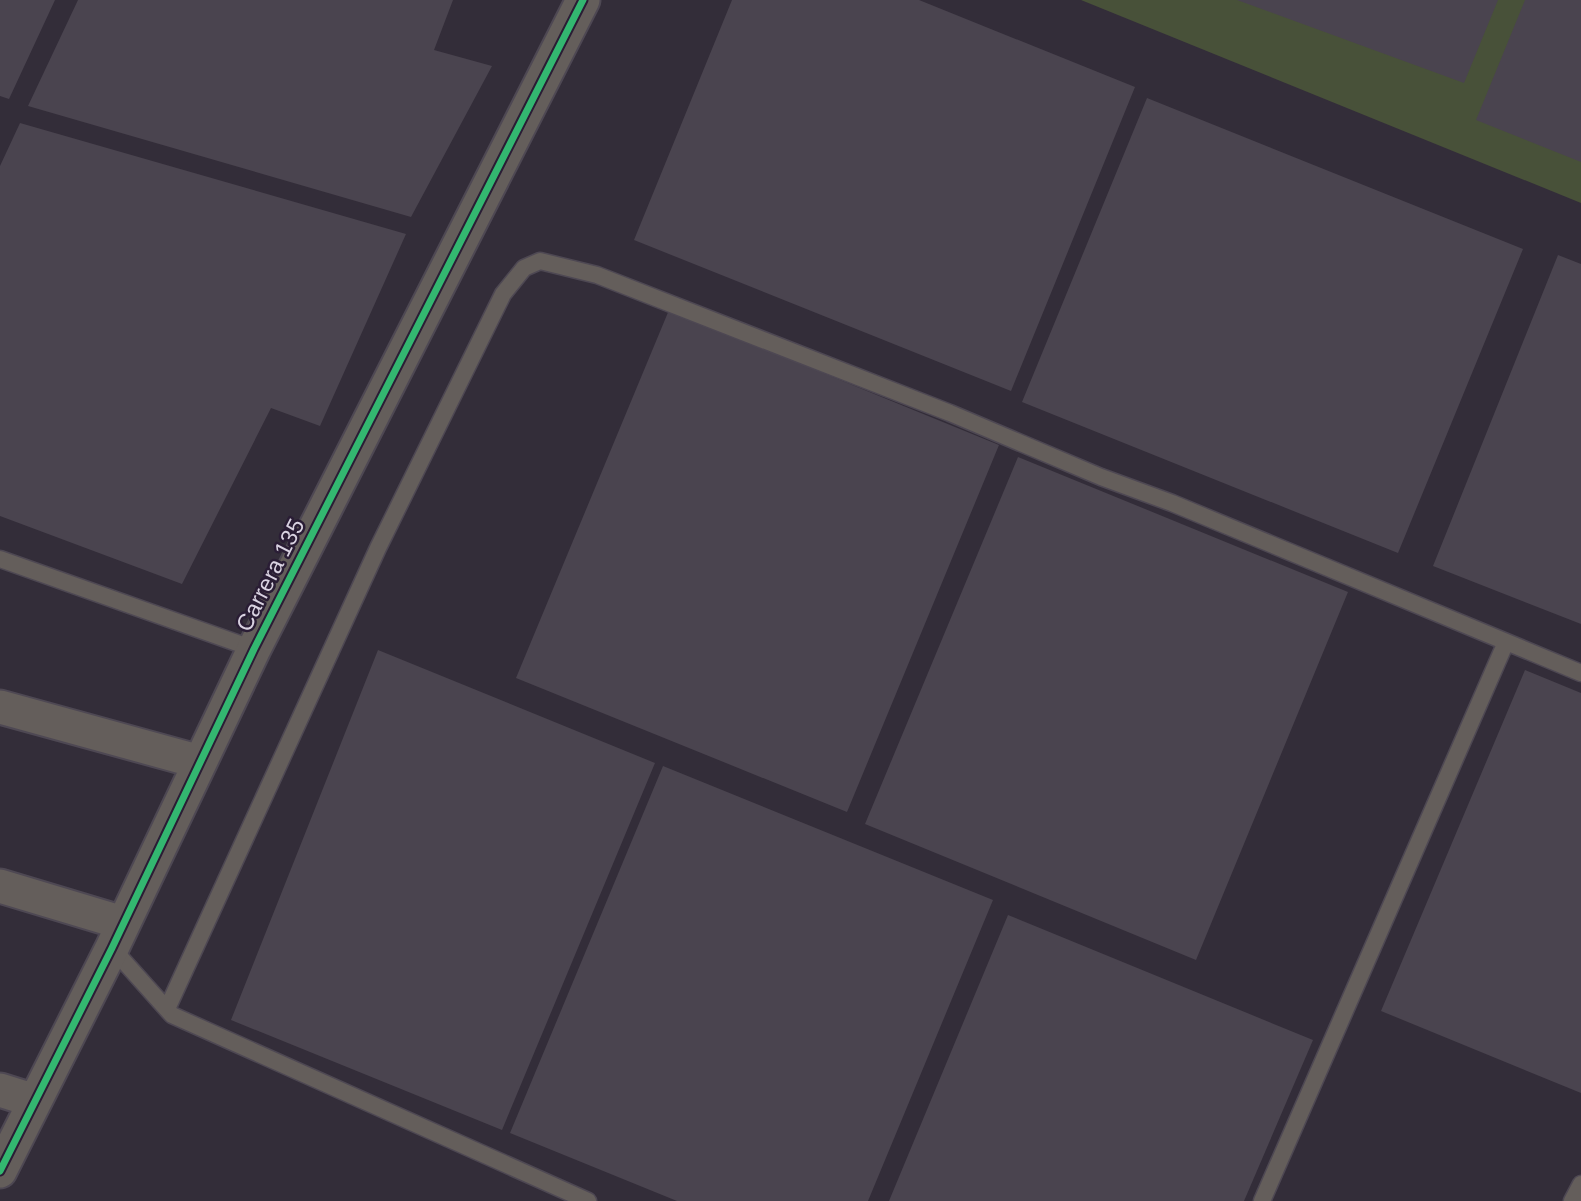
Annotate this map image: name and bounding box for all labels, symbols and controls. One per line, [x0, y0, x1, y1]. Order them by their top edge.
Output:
street label: Carrera 135 [231, 514, 309, 636]

